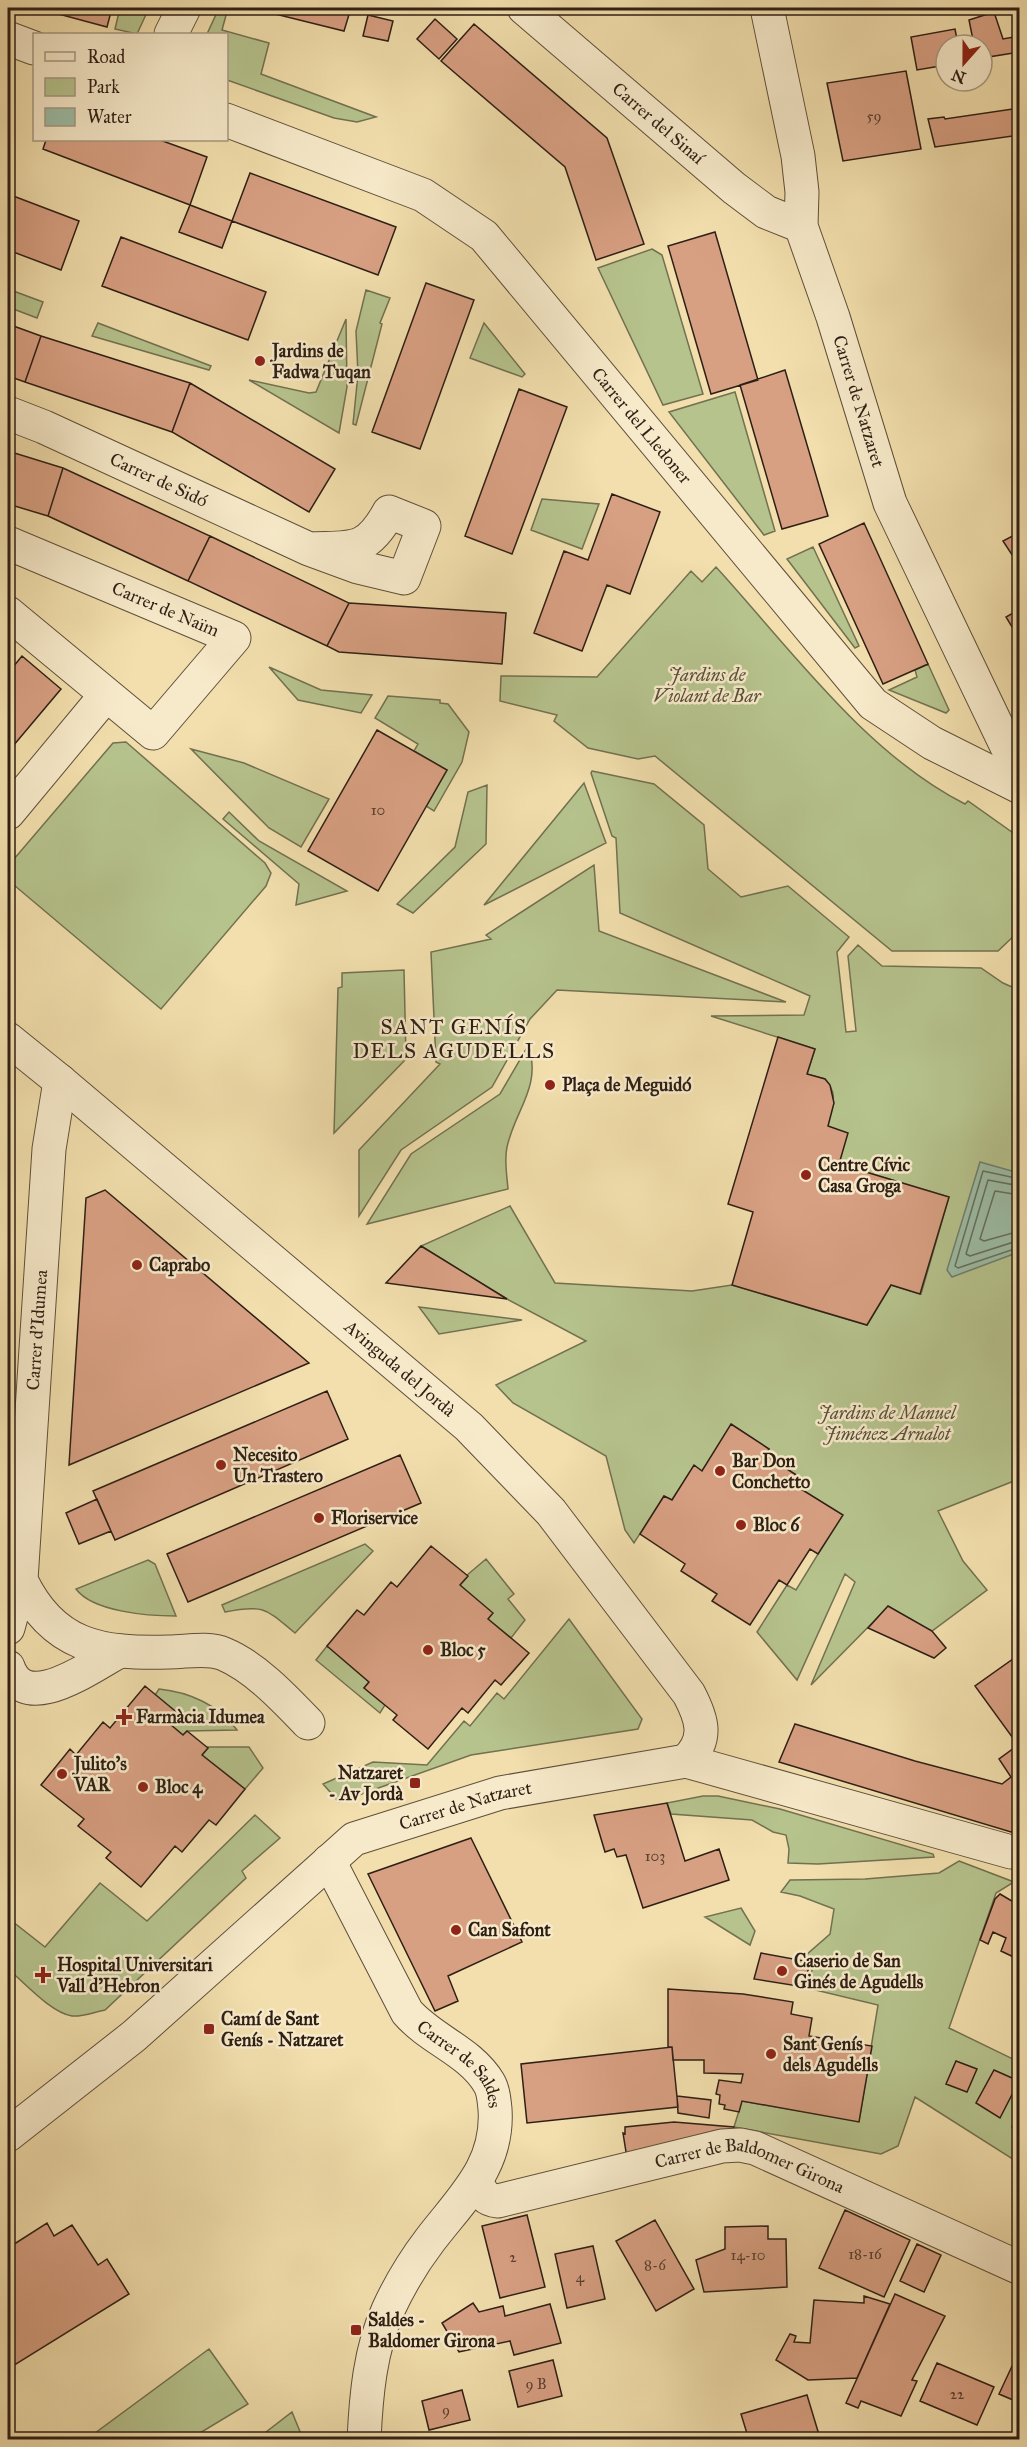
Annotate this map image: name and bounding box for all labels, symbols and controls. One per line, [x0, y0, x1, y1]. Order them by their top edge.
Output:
legend [33, 33, 228, 141]
north arrow [934, 33, 994, 93]
text: Road [87, 46, 125, 68]
text: N [949, 65, 969, 88]
text: Park [87, 76, 120, 98]
street label: Carrer del Sinaí [608, 78, 710, 169]
text: Water [87, 106, 132, 128]
house number: 59 [866, 107, 882, 125]
street label: Carrer de Natzaret [828, 332, 890, 471]
place label: Jardins de Fadwa Tuqan [270, 340, 371, 384]
marker: Jardins de Fadwa Tuqan [253, 354, 267, 368]
street label: Carrer del Lledoner [587, 363, 697, 489]
street label: Carrer de Sidó [106, 448, 211, 512]
street label: Carrer de Naïm [109, 577, 223, 642]
park label: Jardins de Violant de Bar [653, 664, 762, 707]
house number: 10 [371, 801, 385, 819]
district label: SANT GENÍS DELS AGUDELLS [353, 1013, 555, 1064]
place label: Plaça de Meguidó [562, 1074, 691, 1097]
marker: Plaça de Meguidó [543, 1078, 557, 1092]
place label: Centre Cívic Casa Groga [818, 1154, 910, 1198]
marker: Centre Cívic Casa Groga [799, 1168, 813, 1182]
place label: Caprabo [149, 1254, 210, 1277]
marker: Caprabo [130, 1258, 144, 1272]
street label: Carrer d'Idumea [22, 1268, 52, 1391]
street label: Avinguda del Jordà [339, 1315, 460, 1422]
park label: Jardins de Manuel Jiménez Arnalot [817, 1402, 958, 1445]
place label: Necesito Un Trastero [233, 1444, 323, 1487]
place label: Bar Don Conchetto [732, 1450, 810, 1493]
marker: Necesito Un Trastero [214, 1458, 228, 1472]
marker: Bar Don Conchetto [713, 1464, 727, 1478]
place label: Floriservice [331, 1507, 419, 1529]
marker: Floriservice [312, 1511, 326, 1525]
place label: Bloc 6 [753, 1514, 800, 1536]
marker: Bloc 6 [734, 1518, 748, 1532]
place label: Bloc 5 [440, 1639, 486, 1661]
marker: Bloc 5 [421, 1643, 435, 1657]
place label: Farmàcia Idumea [136, 1706, 265, 1728]
marker: Farmàcia Idumea [117, 1710, 131, 1724]
place label: Julito's VAR [72, 1753, 127, 1796]
place label: Natzaret - Av Jordà [328, 1762, 404, 1806]
marker: Julito's VAR [55, 1767, 69, 1781]
place label: Bloc 4 [155, 1776, 203, 1799]
marker: Natzaret - Av Jordà [408, 1776, 422, 1790]
street label: Carrer de Natzaret [396, 1777, 534, 1835]
marker: Bloc 4 [136, 1780, 150, 1794]
house number: 103 [645, 1847, 665, 1865]
place label: Can Safont [468, 1919, 551, 1941]
marker: Can Safont [449, 1923, 463, 1937]
place label: Caserio de San Ginés de Agudells [794, 1950, 924, 1994]
place label: Hospital Universitari Vall d'Hebron [56, 1954, 214, 1997]
marker: Caserio de San Ginés de Agudells [775, 1964, 789, 1978]
marker: Hospital Universitari Vall d'Hebron [34, 1966, 52, 1984]
place label: Camí de Sant Genís - Natzaret [221, 2008, 344, 2051]
street label: Carrer de Saldes [412, 2015, 506, 2109]
marker: Camí de Sant Genís - Natzaret [202, 2022, 216, 2036]
place label: Sant Genís dels Agudells [783, 2033, 878, 2077]
marker: Sant Genís dels Agudells [764, 2047, 778, 2061]
street label: Carrer de Baldomer Girona [652, 2134, 848, 2198]
house number: 18-16 [848, 2245, 883, 2263]
house number: 14-10 [730, 2246, 766, 2264]
house number: 2 [509, 2248, 517, 2266]
house number: 8-6 [644, 2256, 667, 2274]
house number: 4 [576, 2268, 585, 2286]
place label: Saldes - Baldomer Girona [368, 2309, 495, 2352]
marker: Saldes - Baldomer Girona [349, 2323, 363, 2337]
house number: 9 B [525, 2375, 547, 2393]
house number: 22 [950, 2385, 965, 2403]
house number: 9 [442, 2401, 450, 2419]

